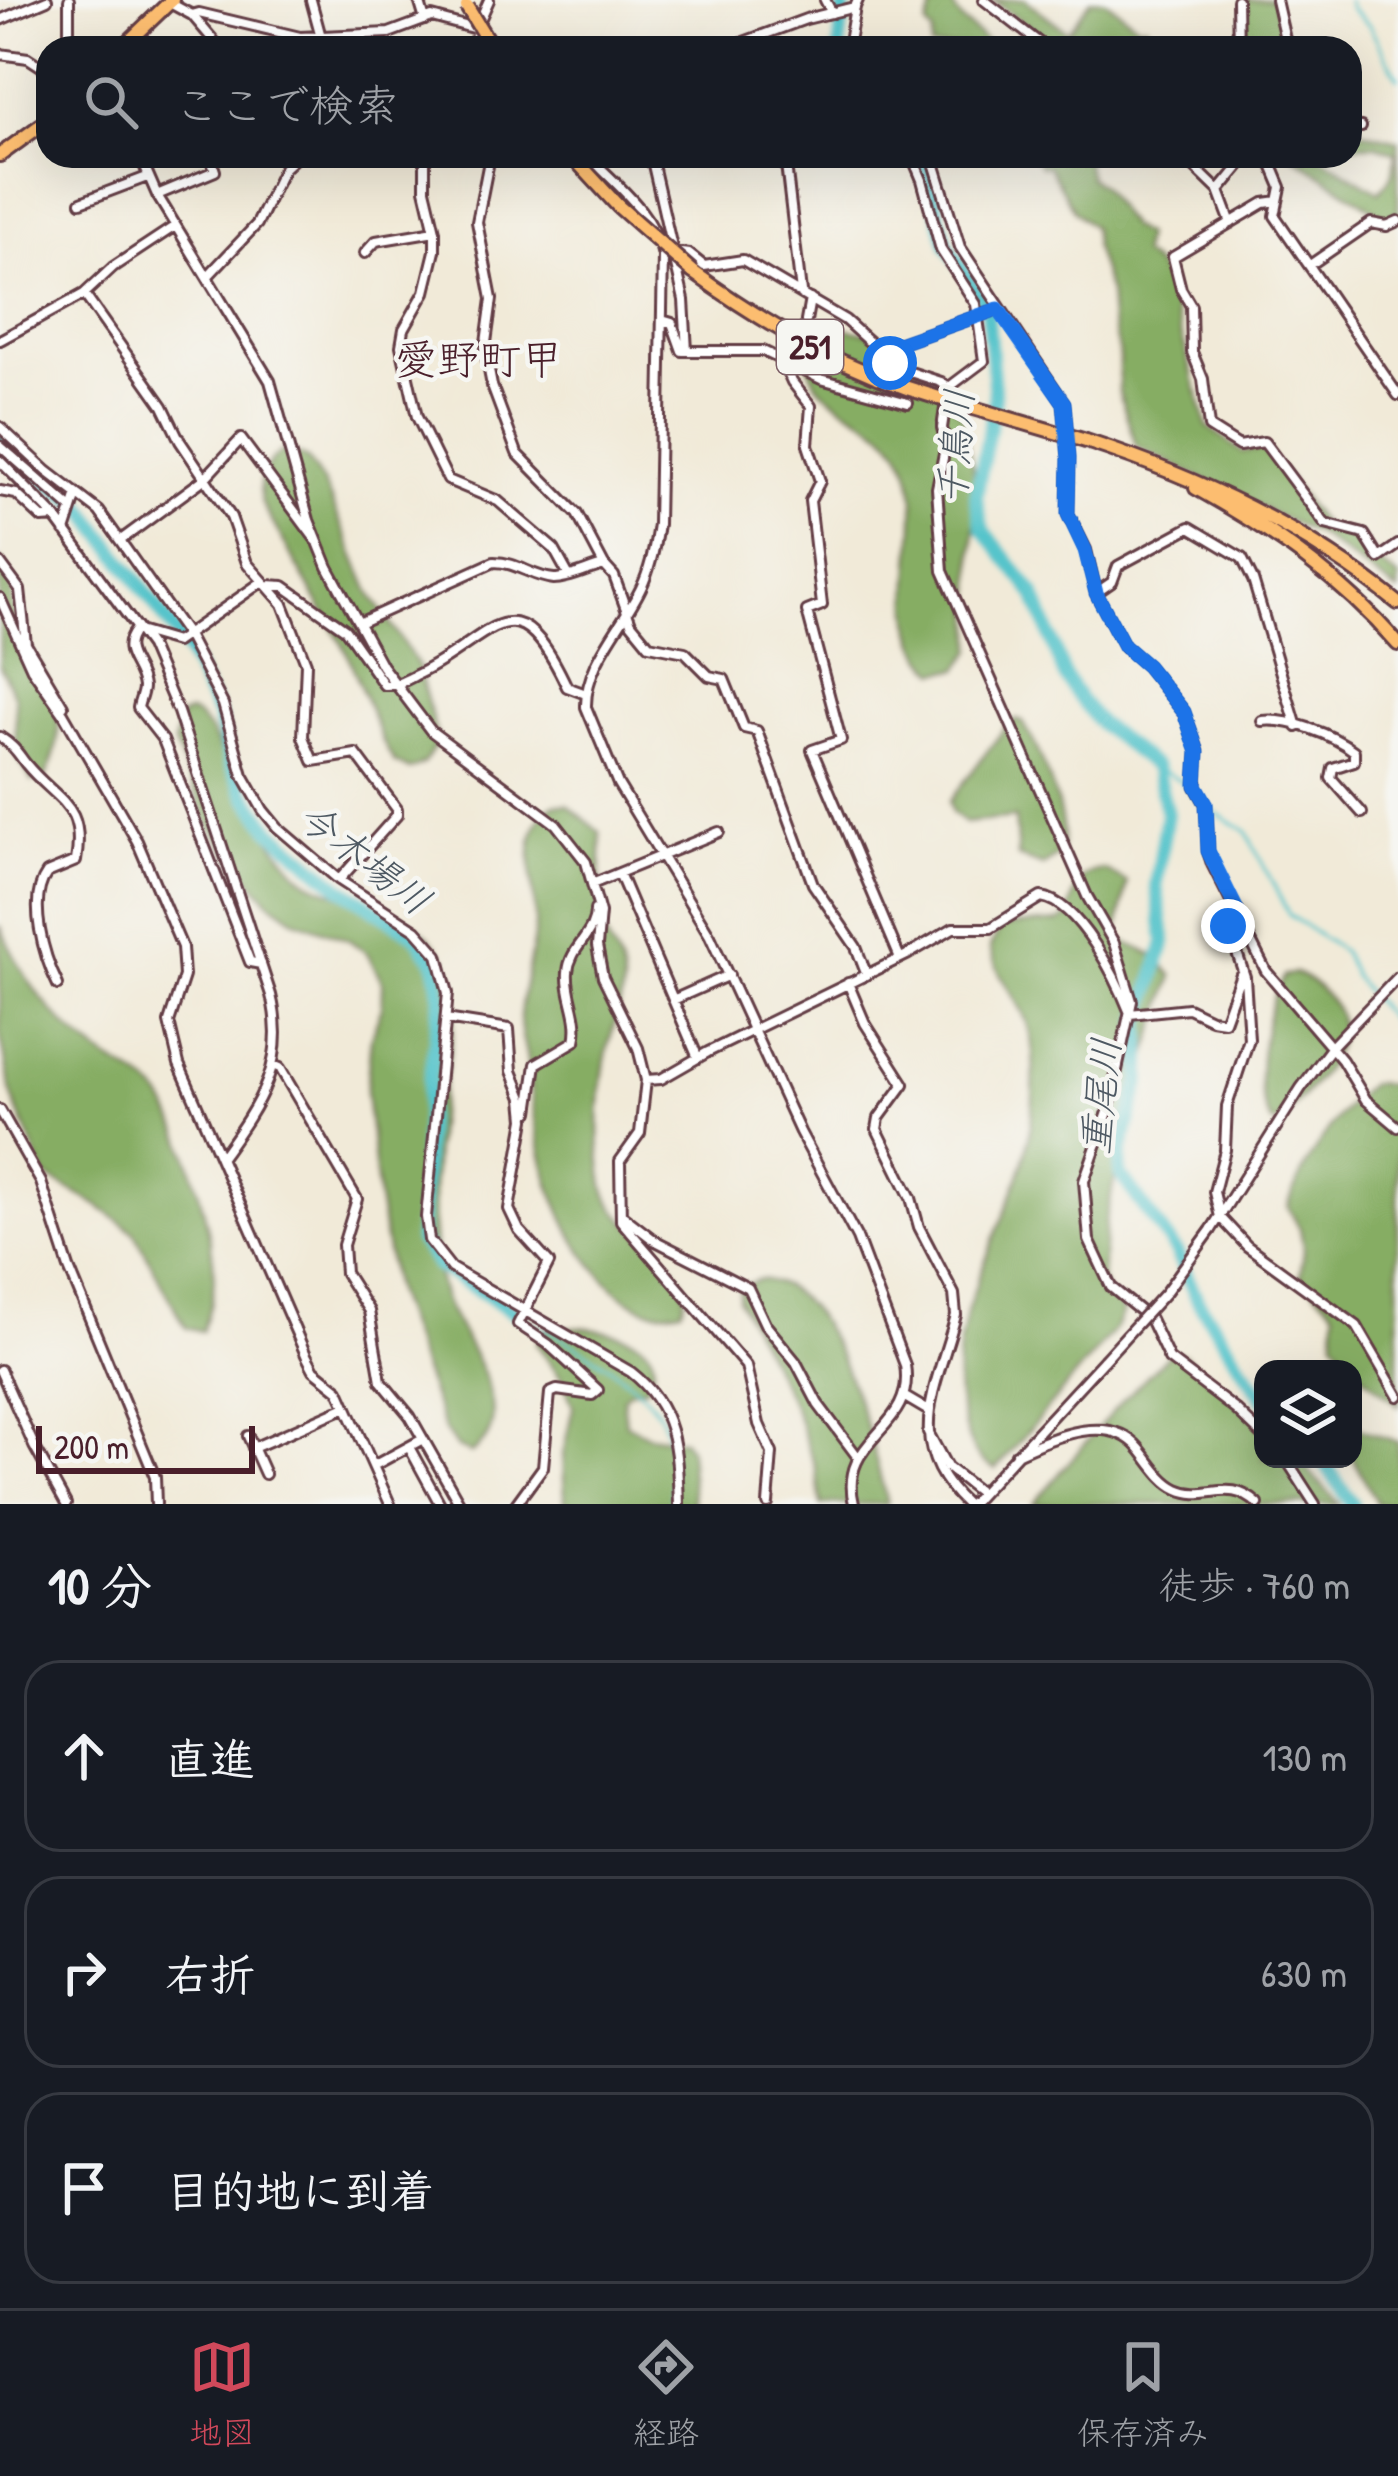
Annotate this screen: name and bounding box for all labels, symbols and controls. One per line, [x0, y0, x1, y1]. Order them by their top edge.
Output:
search box [36, 36, 1362, 168]
icon: search [78, 69, 144, 135]
text: ここで検索 [174, 74, 399, 135]
road number: 251 [777, 320, 843, 374]
district label: 愛野町甲 [395, 330, 563, 387]
route start [863, 336, 917, 390]
water label: 千鳥川 [924, 387, 985, 507]
water label: 今木場川 [288, 789, 443, 927]
route end [1201, 899, 1255, 953]
water label: 重尾川 [1067, 1035, 1132, 1157]
map controls [1254, 1360, 1362, 1468]
button: layers [1254, 1360, 1362, 1468]
scale bar [36, 1420, 255, 1473]
text: 200 m [54, 1425, 129, 1469]
text: 10 分 [48, 1551, 152, 1620]
text: 徒歩 · 760 m [1158, 1558, 1350, 1611]
icon: ahead [51, 1723, 117, 1789]
text: 直進 [165, 1728, 255, 1789]
text: 130 m [1262, 1730, 1347, 1783]
icon: right [51, 1939, 117, 2005]
text: 右折 [165, 1944, 255, 2005]
text: 630 m [1261, 1946, 1347, 1999]
icon: arrive [51, 2155, 117, 2221]
text: 目的地に到着 [165, 2160, 435, 2221]
tab: 地図 [189, 2334, 255, 2454]
tab: 経路 [633, 2334, 699, 2454]
tab: 保存済み [1077, 2334, 1209, 2454]

